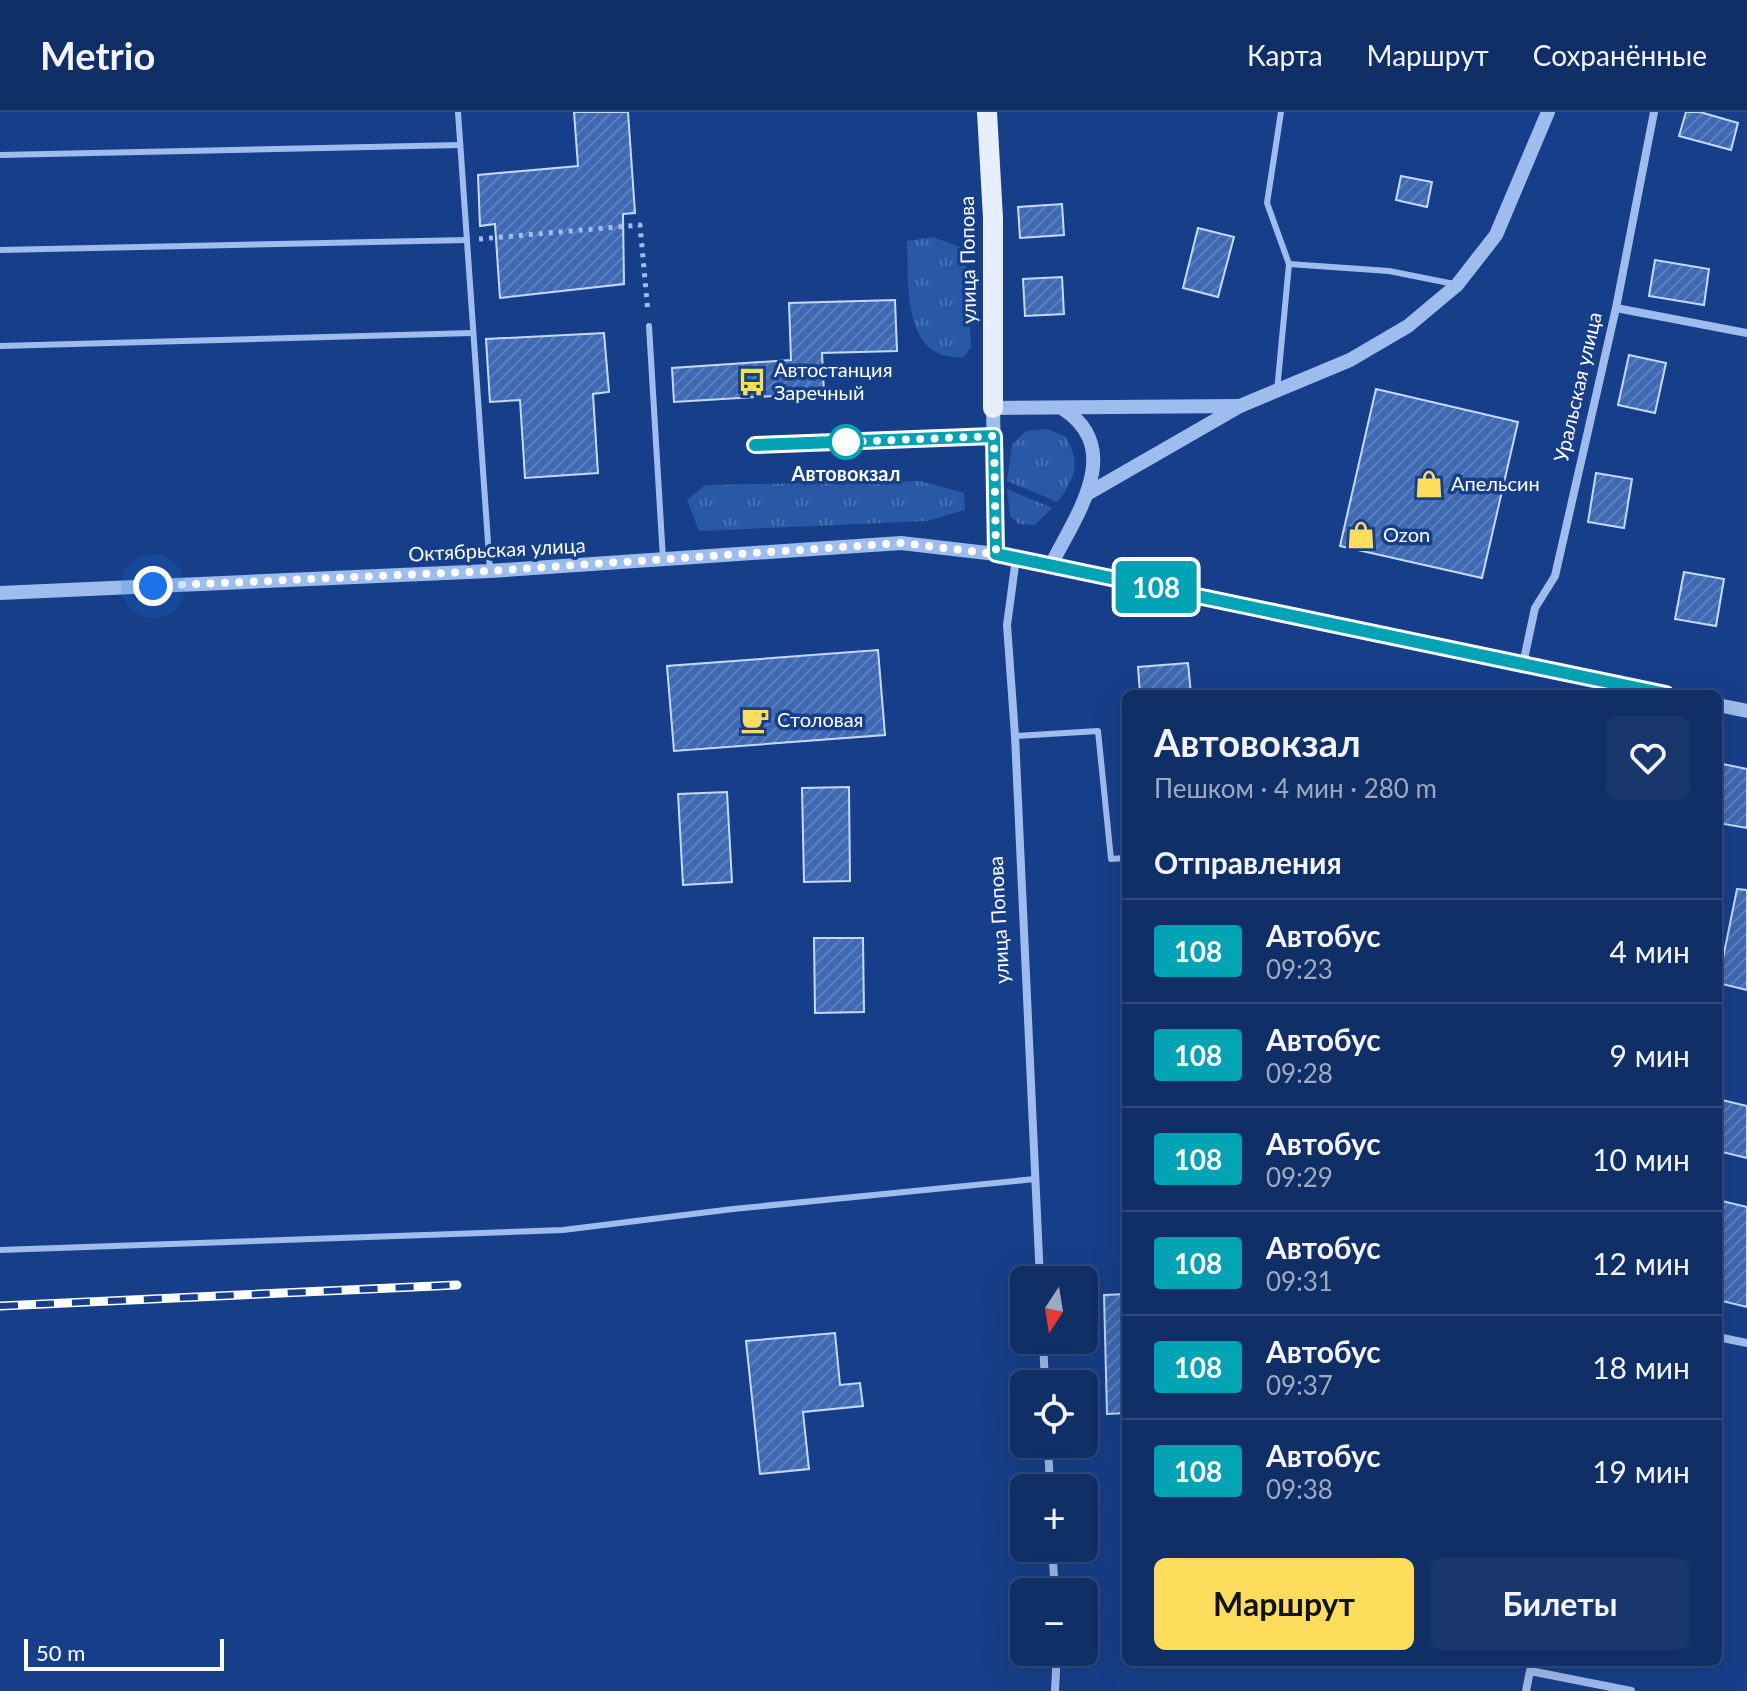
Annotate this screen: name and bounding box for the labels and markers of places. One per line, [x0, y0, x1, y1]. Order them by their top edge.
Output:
place label: Автостанция Заречный [774, 357, 893, 404]
bus stop icon: Автостанция Заречный [737, 367, 767, 397]
marker: Автовокзал [829, 425, 863, 459]
place label: Автовокзал [791, 461, 900, 485]
shop icon: Апельсин [1414, 469, 1444, 499]
place label: Апельсин [1451, 471, 1540, 495]
shop icon: Ozon [1346, 520, 1376, 550]
place label: Ozon [1383, 522, 1430, 546]
cafe icon: Столовая [740, 705, 770, 735]
place label: Столовая [777, 707, 863, 731]

